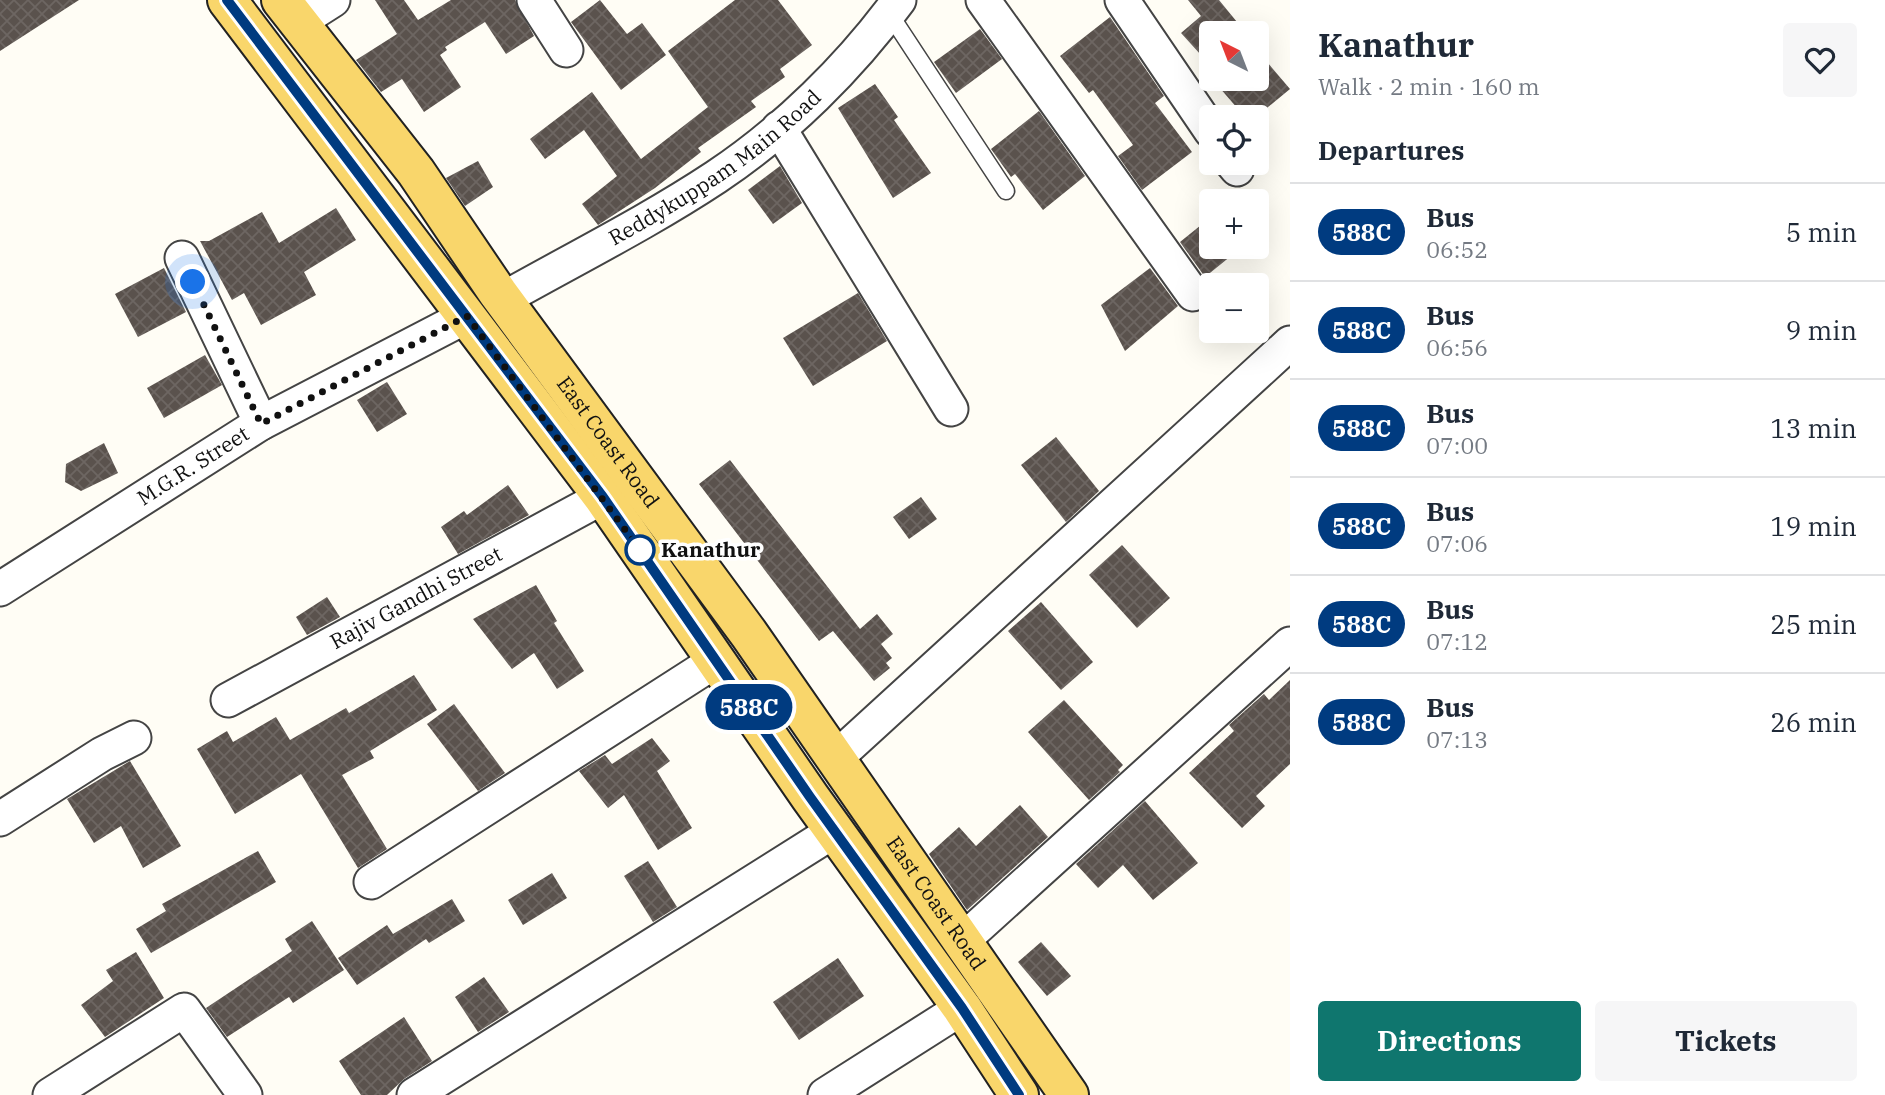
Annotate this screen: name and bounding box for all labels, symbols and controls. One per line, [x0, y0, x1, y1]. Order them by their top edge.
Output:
north arrow [1199, 21, 1269, 91]
map controls [1199, 21, 1269, 343]
text: Kanathur [1318, 23, 1474, 66]
button: heart [1783, 23, 1857, 97]
text: Walk · 2 min · 160 m [1318, 71, 1540, 101]
street label: Reddykuppam Main Road [603, 83, 827, 251]
button: locate [1199, 105, 1269, 175]
text: Departures [1318, 133, 1464, 167]
button: + [1199, 189, 1269, 259]
text: Bus [1426, 200, 1474, 234]
text: 5 min [1786, 215, 1857, 249]
text: 588C [1332, 216, 1391, 248]
text: 06:52 [1426, 234, 1488, 264]
your location [175, 264, 210, 299]
button: − [1199, 273, 1269, 343]
text: Bus [1426, 298, 1474, 332]
text: 9 min [1786, 313, 1857, 347]
text: 588C [1332, 314, 1391, 346]
text: 06:56 [1426, 332, 1488, 362]
street label: East Coast Road [551, 370, 666, 513]
text: Bus [1426, 396, 1474, 430]
text: 13 min [1770, 411, 1857, 445]
text: 588C [1332, 412, 1391, 444]
street label: M.G.R. Street [131, 419, 254, 511]
text: 07:00 [1426, 430, 1488, 460]
text: Bus [1426, 494, 1474, 528]
text: 19 min [1770, 509, 1857, 543]
text: 588C [1332, 510, 1391, 542]
text: 07:06 [1426, 528, 1488, 558]
marker: Kanathur [625, 535, 655, 565]
place label: Kanathur [661, 535, 761, 563]
street label: Rajiv Gandhi Street [325, 539, 507, 655]
text: Bus [1426, 592, 1474, 626]
text: 25 min [1770, 607, 1857, 641]
text: 588C [1332, 608, 1391, 640]
text: 07:12 [1426, 626, 1488, 656]
line badge: 588C [700, 684, 798, 730]
text: Bus [1426, 690, 1474, 724]
text: 588C [719, 691, 779, 723]
text: 26 min [1770, 705, 1857, 739]
text: 588C [1332, 706, 1391, 738]
text: 07:13 [1426, 724, 1488, 754]
street label: East Coast Road [881, 830, 993, 975]
button: Directions [1318, 1001, 1581, 1081]
button: Tickets [1595, 1001, 1857, 1081]

